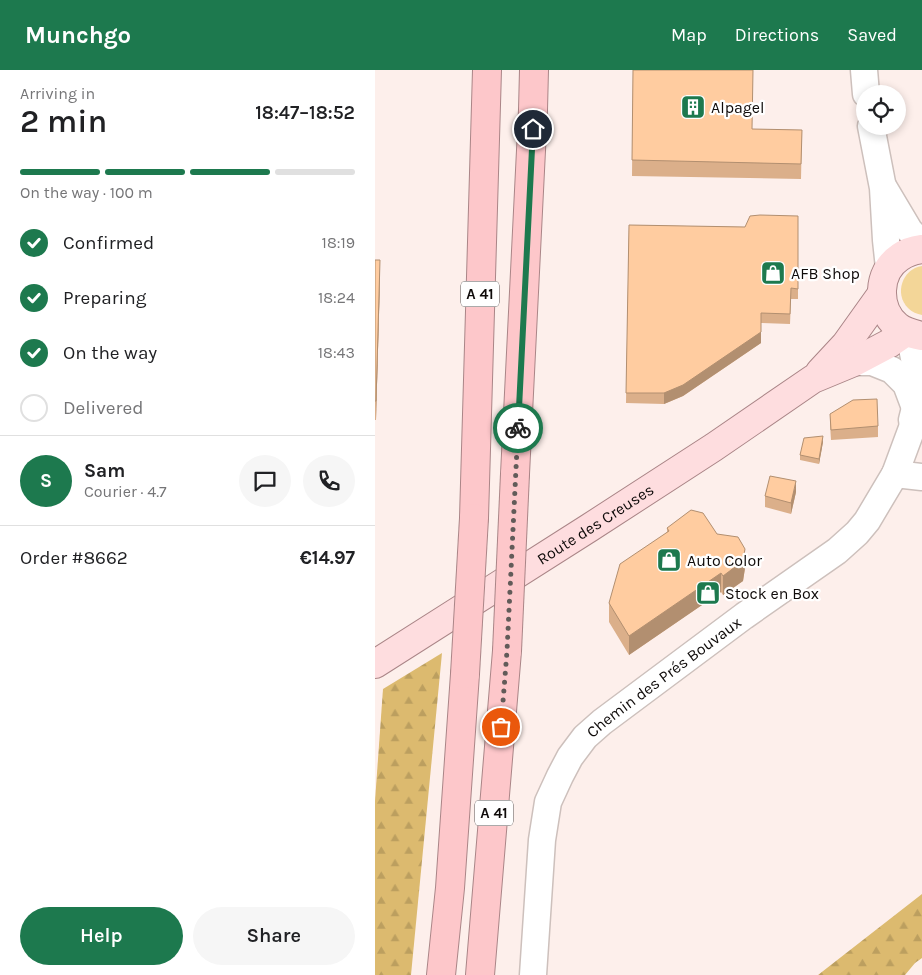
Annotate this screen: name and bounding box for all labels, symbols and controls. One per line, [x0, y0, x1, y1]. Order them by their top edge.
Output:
text: Munchgo [25, 21, 131, 49]
text: Map [671, 24, 707, 46]
text: Directions [735, 24, 819, 46]
text: Saved [847, 24, 897, 46]
text: Arriving in [20, 84, 95, 103]
map controls [856, 85, 906, 135]
button: locate [856, 85, 906, 135]
building icon: Alpagel [680, 94, 706, 120]
place label: Alpagel [711, 98, 765, 117]
text: 18:47–18:52 [255, 102, 355, 124]
text: 2 min [20, 103, 107, 140]
pin [512, 108, 554, 150]
icon: home [519, 115, 547, 143]
text: On the way · 100 m [20, 183, 153, 202]
icon: check [20, 229, 48, 257]
text: Confirmed [63, 232, 154, 254]
text: 18:19 [322, 233, 355, 252]
shop icon: AFB Shop [760, 260, 786, 286]
place label: AFB Shop [791, 264, 860, 283]
road number: A 41 [461, 282, 499, 306]
icon: check [20, 284, 48, 312]
text: Preparing [63, 287, 146, 309]
text: 18:24 [318, 288, 355, 307]
icon: check [20, 339, 48, 367]
text: On the way [63, 342, 157, 364]
text: 18:43 [318, 343, 355, 362]
text: Delivered [63, 397, 143, 419]
courier [493, 403, 543, 453]
icon: bike [504, 414, 532, 442]
button: chat [239, 455, 291, 507]
button: phone [303, 455, 355, 507]
text: Sam [84, 460, 125, 482]
text: S [40, 470, 52, 492]
street label: Route des Creuses [533, 479, 657, 568]
text: Courier · 4.7 [84, 482, 167, 501]
text: Order #8662 [20, 547, 128, 569]
text: €14.97 [300, 547, 355, 569]
shop icon: Auto Color [656, 547, 682, 573]
place label: Auto Color [687, 551, 762, 570]
shop icon: Stock en Box [695, 580, 721, 606]
place label: Stock en Box [725, 584, 819, 603]
street label: Chemin des Prés Bouvaux [582, 612, 745, 741]
pin [480, 706, 522, 748]
icon: bag [487, 713, 515, 741]
road number: A 41 [475, 800, 513, 826]
button: Help [20, 907, 183, 965]
button: Share [193, 907, 355, 965]

